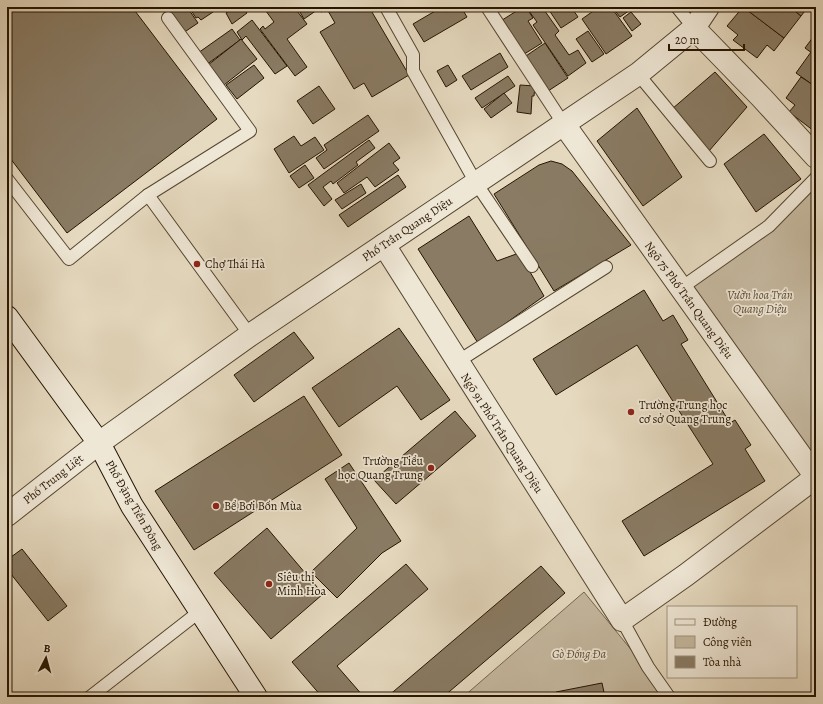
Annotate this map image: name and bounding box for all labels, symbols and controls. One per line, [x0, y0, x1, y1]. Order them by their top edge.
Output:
scale bar [669, 26, 744, 52]
text: 20 m [675, 32, 699, 48]
street label: Phố Trần Quang Diệu [359, 193, 456, 265]
street label: Ngõ 75 Phố Trần Quang Diệu [641, 238, 737, 362]
place label: Chợ Thái Hà [205, 256, 266, 272]
marker: Chợ Thái Hà [192, 259, 202, 269]
park label: Vườn hoa Trần Quang Diệu [727, 287, 793, 317]
street label: Ngõ 91 Phố Trần Quang Diệu [457, 370, 547, 497]
place label: Trường Trung học cơ sở Quang Trung [639, 397, 731, 427]
marker: Trường Trung học cơ sở Quang Trung [626, 407, 636, 417]
street label: Phố Trung Liệt [20, 450, 86, 508]
place label: Trường Tiểu học Quang Trung [338, 453, 424, 483]
street label: Phố Đặng Tiến Đông [102, 457, 166, 553]
marker: Trường Tiểu học Quang Trung [426, 463, 436, 473]
place label: Bể Bơi Bốn Mùa [224, 498, 302, 514]
marker: Bể Bơi Bốn Mùa [211, 501, 221, 511]
place label: Siêu thị Minh Hoa [277, 569, 327, 599]
marker: Siêu thị Minh Hoa [264, 579, 274, 589]
legend [667, 606, 797, 678]
text: Đường [703, 614, 737, 630]
text: Công viên [703, 634, 752, 650]
north arrow [26, 638, 66, 678]
text: B [43, 641, 51, 656]
park label: Gò Đống Đa [552, 646, 607, 662]
text: Tòa nhà [703, 654, 742, 670]

